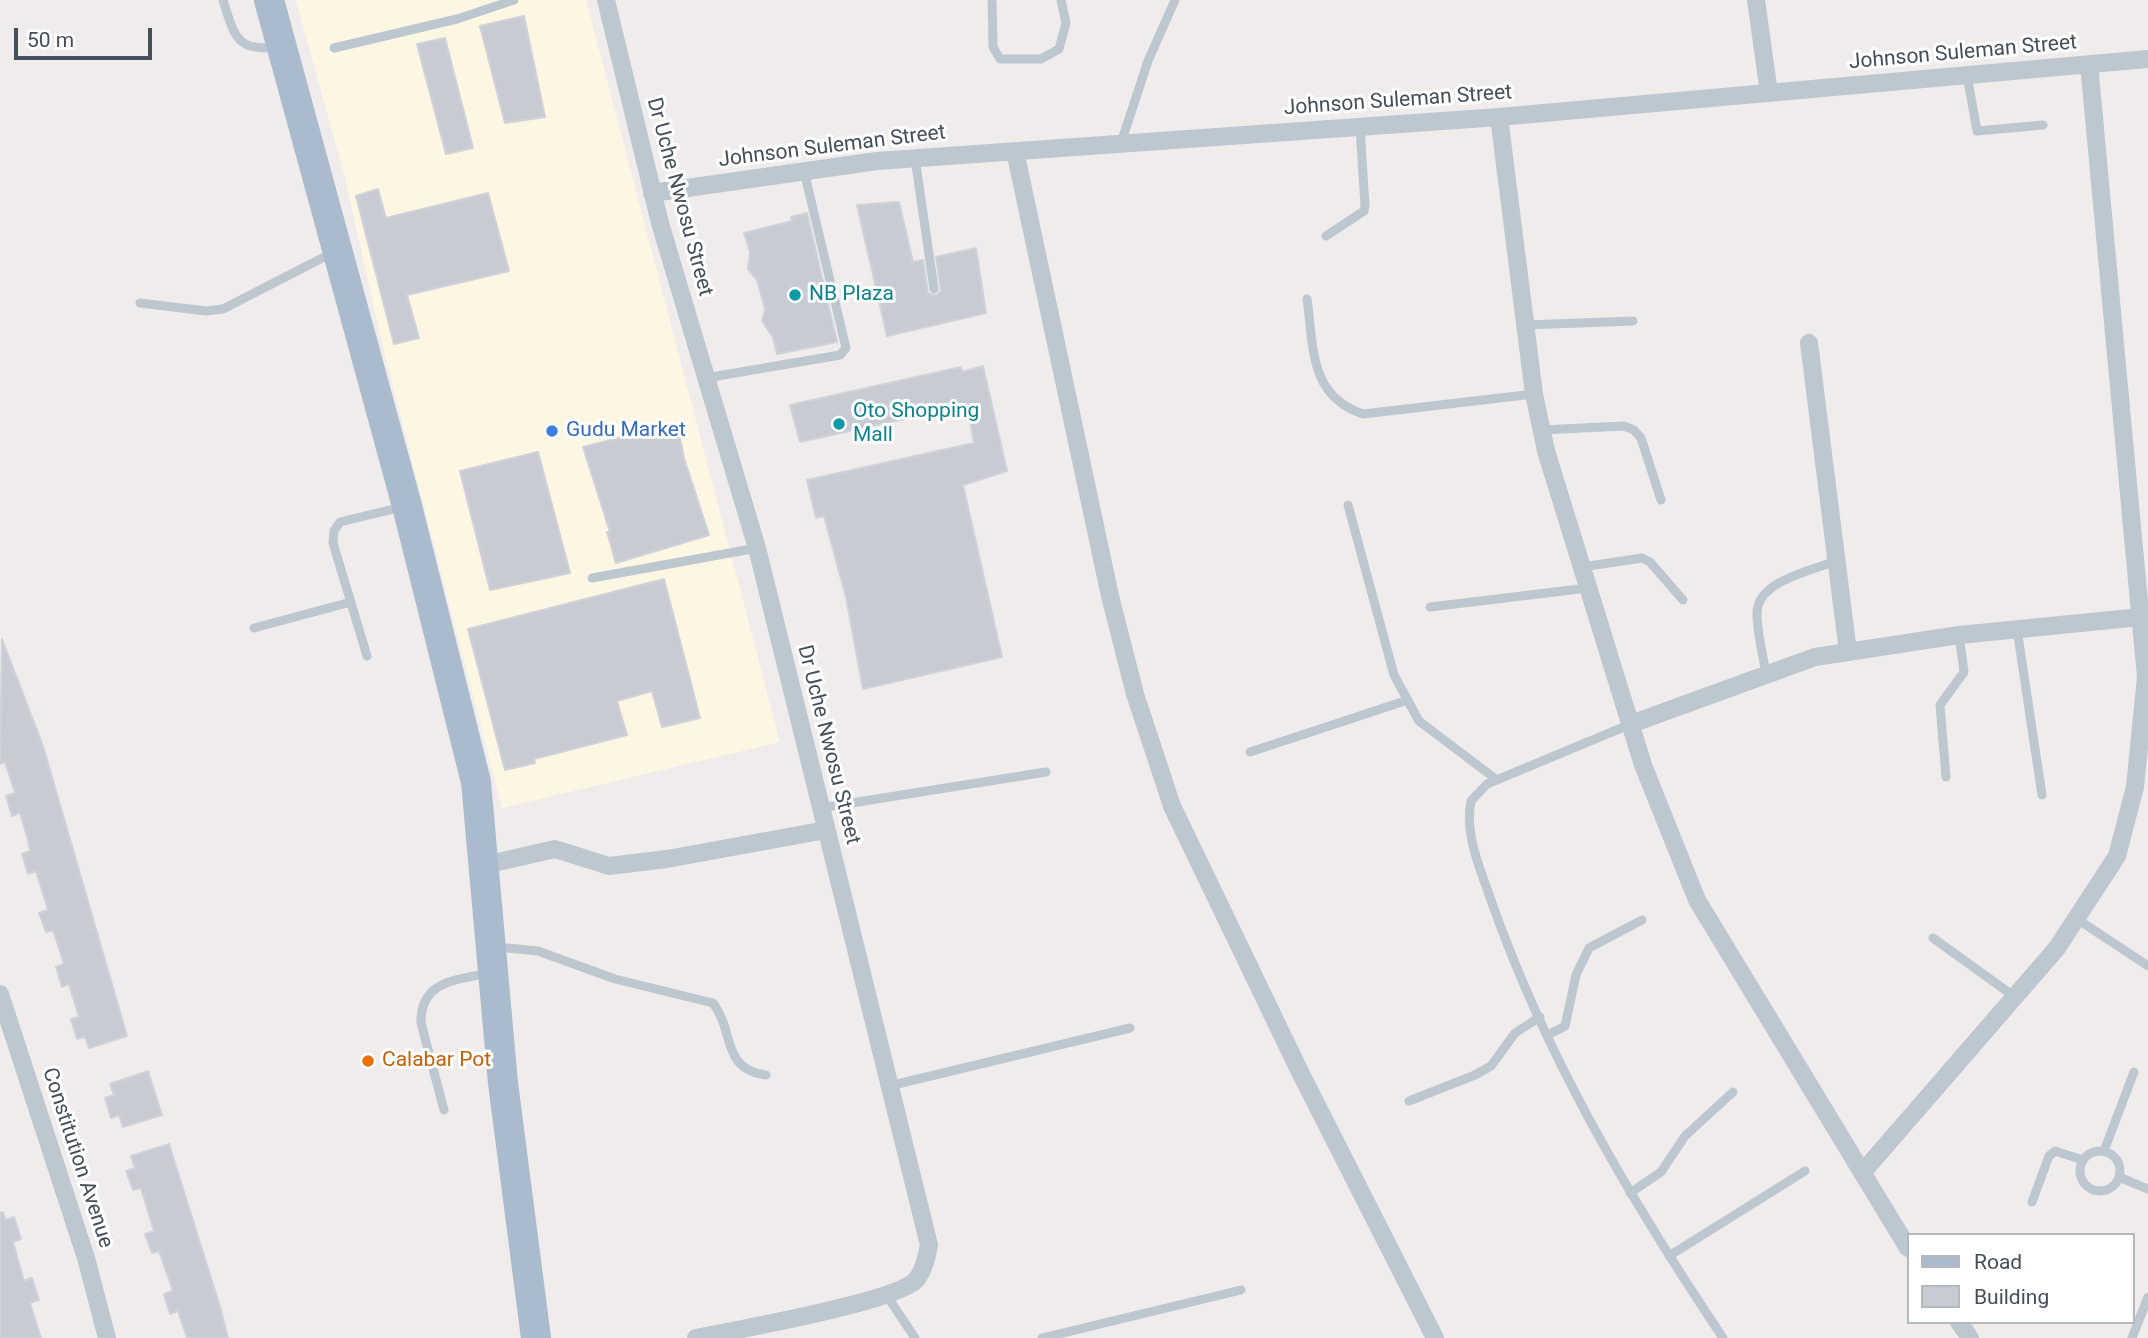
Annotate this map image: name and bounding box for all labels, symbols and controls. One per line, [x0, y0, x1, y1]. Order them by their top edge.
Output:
scale bar [18, 14, 156, 58]
text: 50 m [27, 28, 74, 52]
street label: Johnson Suleman Street [1848, 30, 2078, 76]
street label: Johnson Suleman Street [1283, 80, 1513, 122]
street label: Dr Uche Nwosu Street [640, 95, 718, 299]
street label: Johnson Suleman Street [717, 121, 947, 173]
place label: NB Plaza [809, 282, 894, 308]
marker: NB Plaza [787, 287, 803, 303]
place label: Oto Shopping Mall [853, 399, 979, 449]
marker: Oto Shopping Mall [831, 416, 847, 432]
place label: Gudu Market [566, 418, 686, 444]
marker: Gudu Market [544, 423, 560, 439]
street label: Dr Uche Nwosu Street [791, 643, 865, 847]
place label: Calabar Pot [382, 1048, 491, 1074]
marker: Calabar Pot [360, 1053, 376, 1069]
street label: Constitution Avenue [36, 1065, 118, 1251]
legend [1906, 1233, 2134, 1324]
text: Road [1974, 1250, 2022, 1274]
text: Building [1974, 1285, 2049, 1309]

